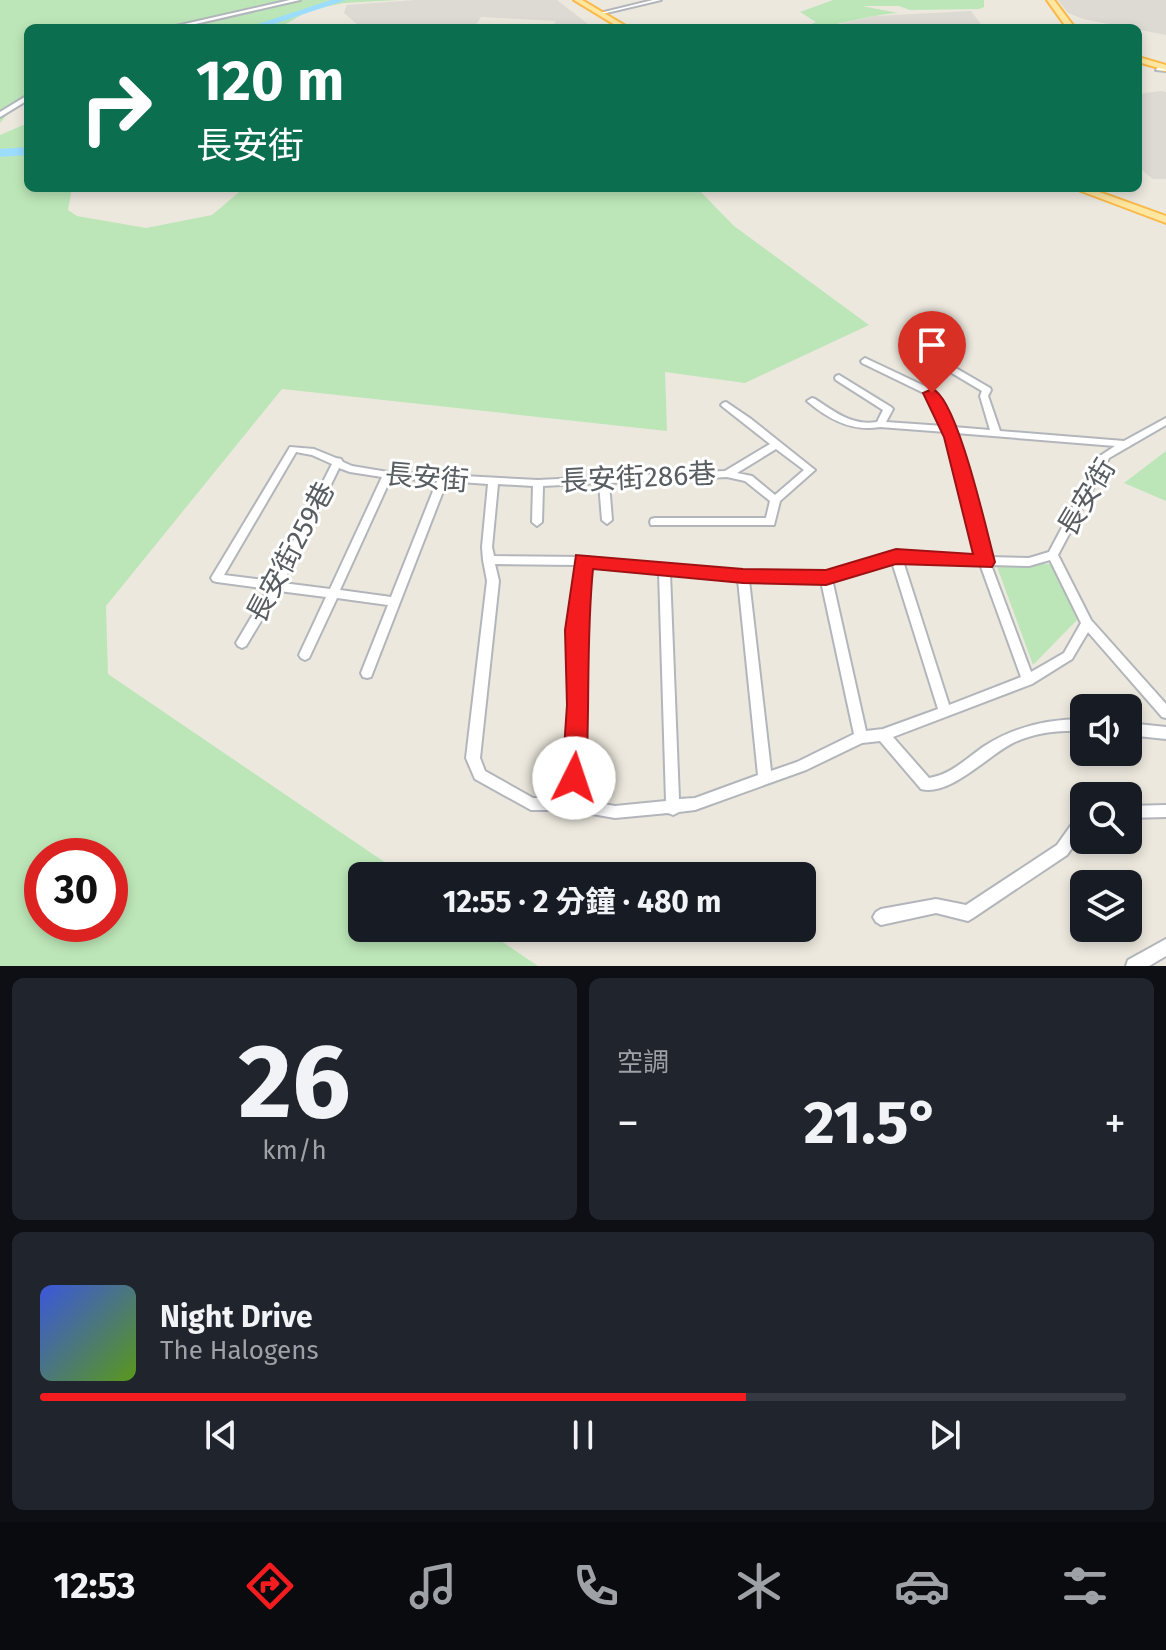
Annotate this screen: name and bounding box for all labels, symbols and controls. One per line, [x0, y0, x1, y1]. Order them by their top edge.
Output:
text: 120 m [196, 48, 344, 115]
icon: right [64, 56, 168, 160]
text: 長安街 [196, 124, 304, 168]
pin [898, 311, 966, 393]
icon: arrive [910, 323, 954, 367]
street label: 長安街 [1051, 453, 1122, 542]
street label: 長安街 [384, 457, 470, 498]
street label: 長安街286巷 [559, 457, 717, 498]
street label: 長安街259巷 [240, 476, 341, 628]
map controls [1070, 694, 1142, 942]
button: sound [1070, 694, 1142, 766]
position arrow [532, 736, 616, 820]
button: search [1070, 782, 1142, 854]
speed limit sign: 30 [24, 838, 128, 942]
button: layers [1070, 870, 1142, 942]
text: 12:55 · 2 分鐘 · 480 m [443, 884, 721, 920]
text: 26 [238, 1020, 351, 1145]
text: 空調 [617, 1047, 669, 1078]
text: 21.5° [804, 1087, 939, 1159]
text: − [617, 1097, 639, 1150]
text: + [1104, 1097, 1126, 1150]
text: km/h [262, 1135, 327, 1166]
text: Night Drive [160, 1299, 313, 1335]
text: The Halogens [160, 1335, 319, 1366]
icon: previous [199, 1413, 243, 1457]
icon: pause [561, 1413, 605, 1457]
icon: next [923, 1413, 967, 1457]
icon: directions [242, 1558, 298, 1614]
icon: music [405, 1558, 461, 1614]
icon: phone [568, 1558, 624, 1614]
icon: climate [731, 1558, 787, 1614]
icon: car [894, 1558, 950, 1614]
icon: filters [1057, 1558, 1113, 1614]
text: 12:53 [53, 1564, 135, 1608]

